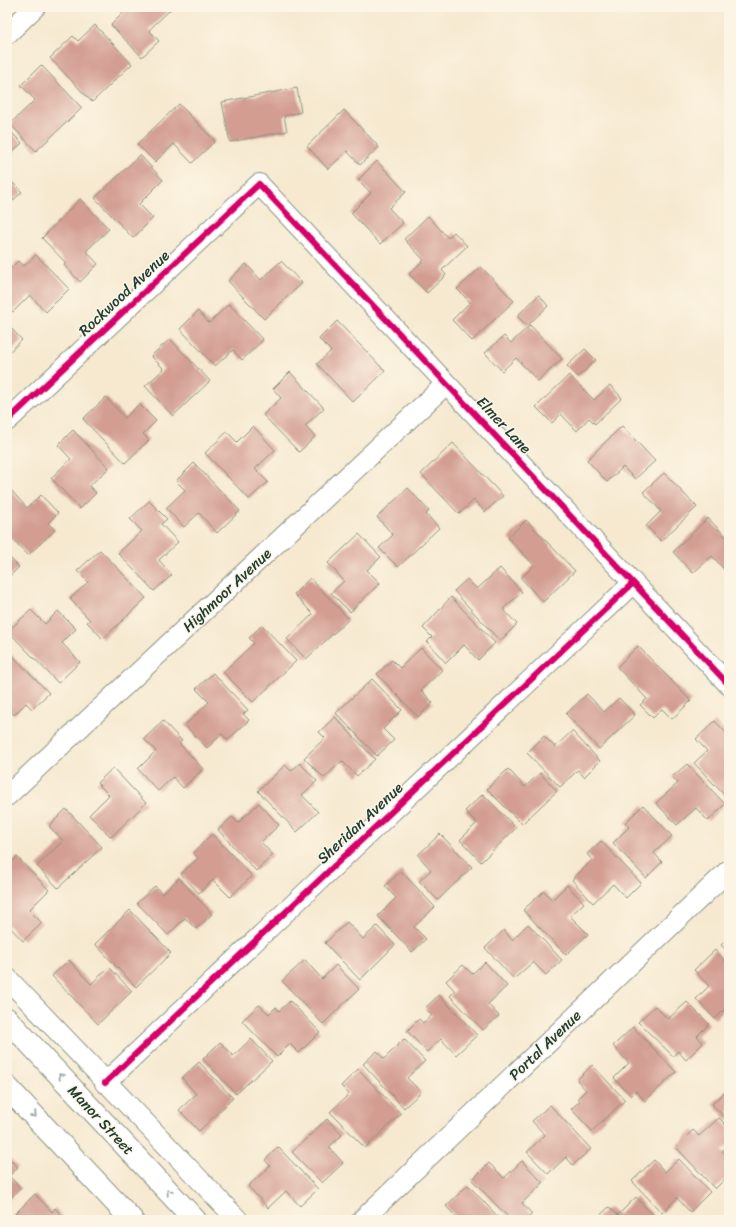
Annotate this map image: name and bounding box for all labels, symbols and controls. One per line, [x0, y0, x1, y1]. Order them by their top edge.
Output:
street label: Rockwood Avenue [72, 243, 176, 343]
street label: Elmer Lane [470, 390, 538, 460]
street label: Highmoor Avenue [176, 541, 278, 639]
street label: Sheridan Avenue [311, 776, 409, 870]
street label: Portal Avenue [503, 1003, 588, 1087]
one-way arrow [58, 1073, 65, 1081]
street label: Manor Street [61, 1079, 141, 1162]
one-way arrow [29, 1110, 37, 1118]
one-way arrow [166, 1189, 173, 1196]

